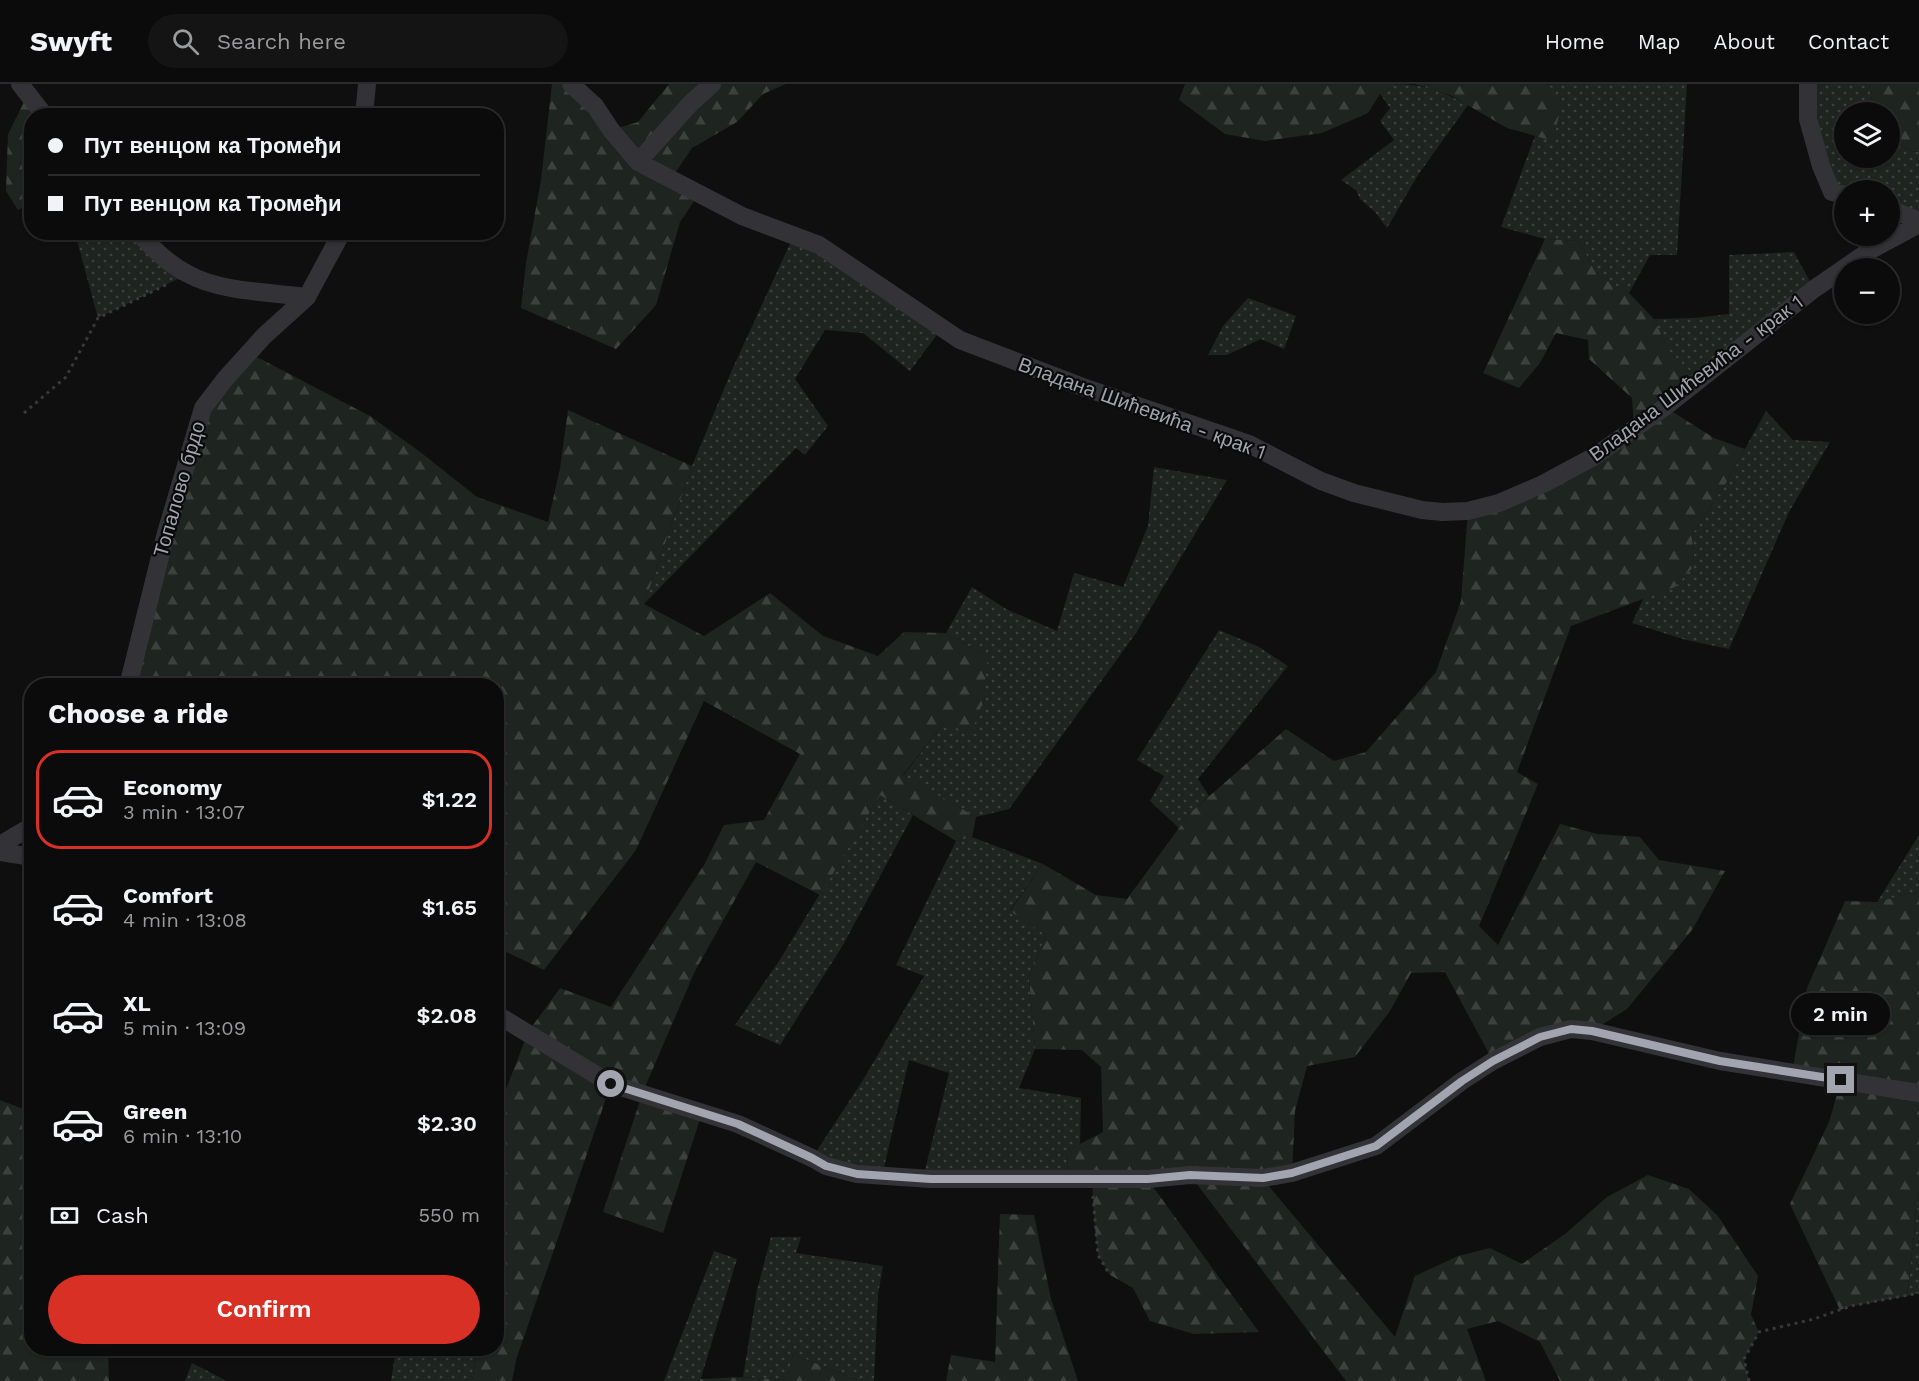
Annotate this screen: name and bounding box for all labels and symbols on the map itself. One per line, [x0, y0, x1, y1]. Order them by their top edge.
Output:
street label: Владана Шићевића - крак 1 [1584, 290, 1808, 466]
street label: Владана Шићевића - крак 1 [1015, 352, 1269, 464]
street label: Топалово брдо [148, 418, 210, 560]
callout: 2 min [1792, 993, 1890, 1035]
route end [1827, 1066, 1854, 1093]
route start [597, 1070, 624, 1097]

